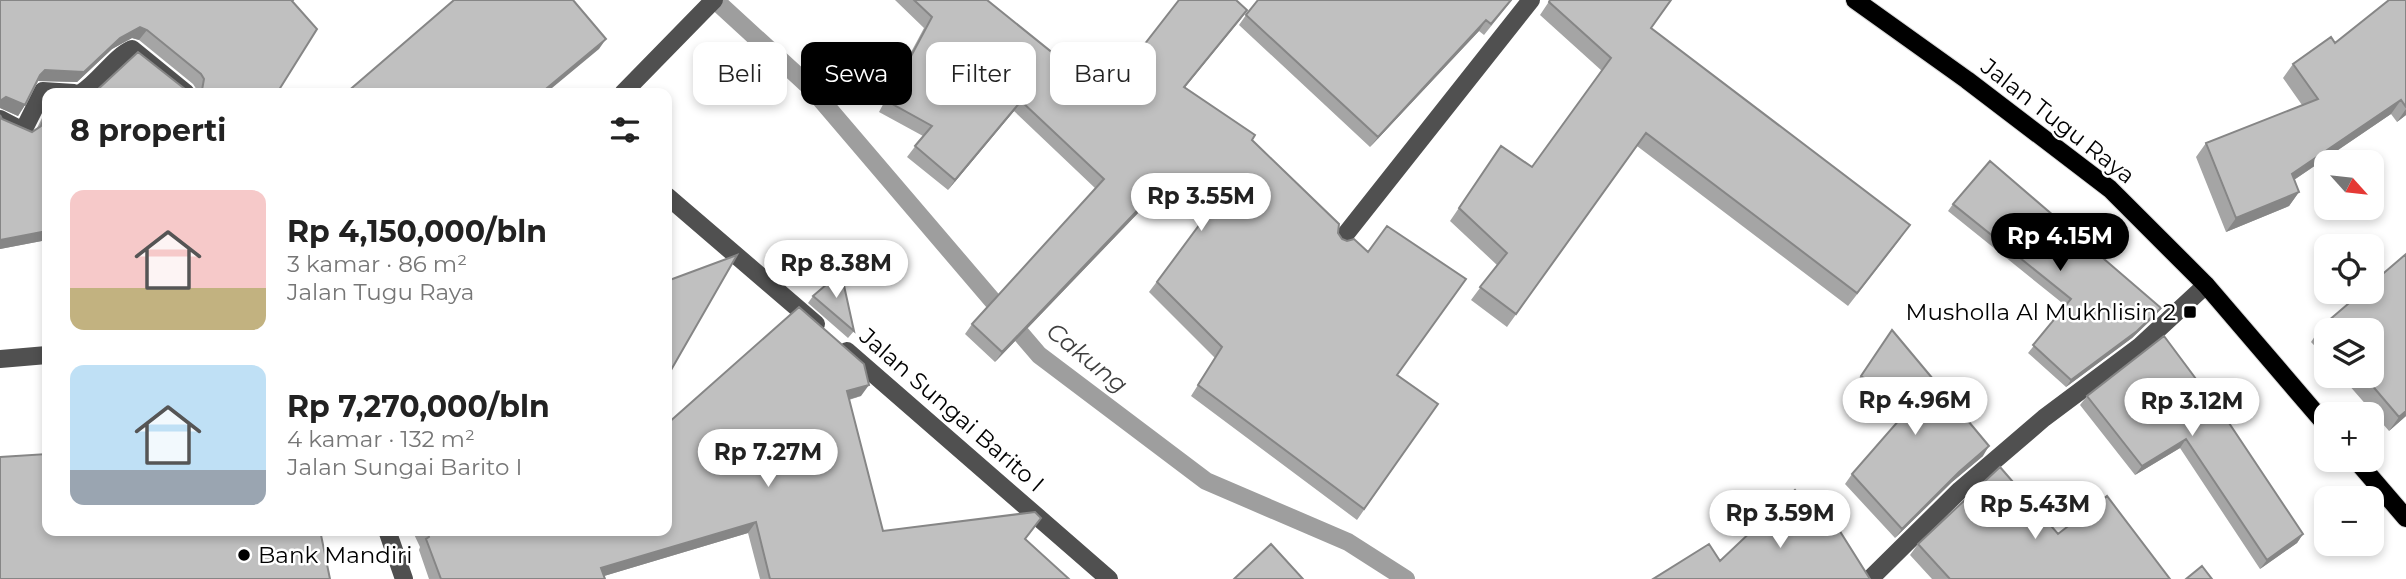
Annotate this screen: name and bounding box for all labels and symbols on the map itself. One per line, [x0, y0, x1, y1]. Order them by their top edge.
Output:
street label: Jalan Tugu Raya [1975, 52, 2140, 190]
north arrow [2314, 150, 2384, 220]
pin: Rp 3.55M [1129, 174, 1273, 233]
pin: Rp 4.15M [1988, 214, 2132, 273]
pin: Rp 8.38M [764, 240, 908, 300]
place label: Musholla Al Mukhlisin 2 [1906, 298, 2176, 326]
marker: Musholla Al Mukhlisin 2 [2182, 304, 2198, 320]
water label: Cakung [1041, 316, 1134, 399]
street label: Jalan Sungai Barito I [853, 322, 1050, 498]
pin: Rp 4.96M [1843, 378, 1987, 437]
pin: Rp 3.12M [2120, 378, 2264, 438]
pin: Rp 7.27M [696, 430, 840, 489]
pin: Rp 5.43M [1963, 482, 2107, 541]
pin: Rp 3.59M [1708, 490, 1852, 550]
place label: Bank Mandiri [258, 541, 412, 569]
marker: Bank Mandiri [236, 547, 252, 563]

